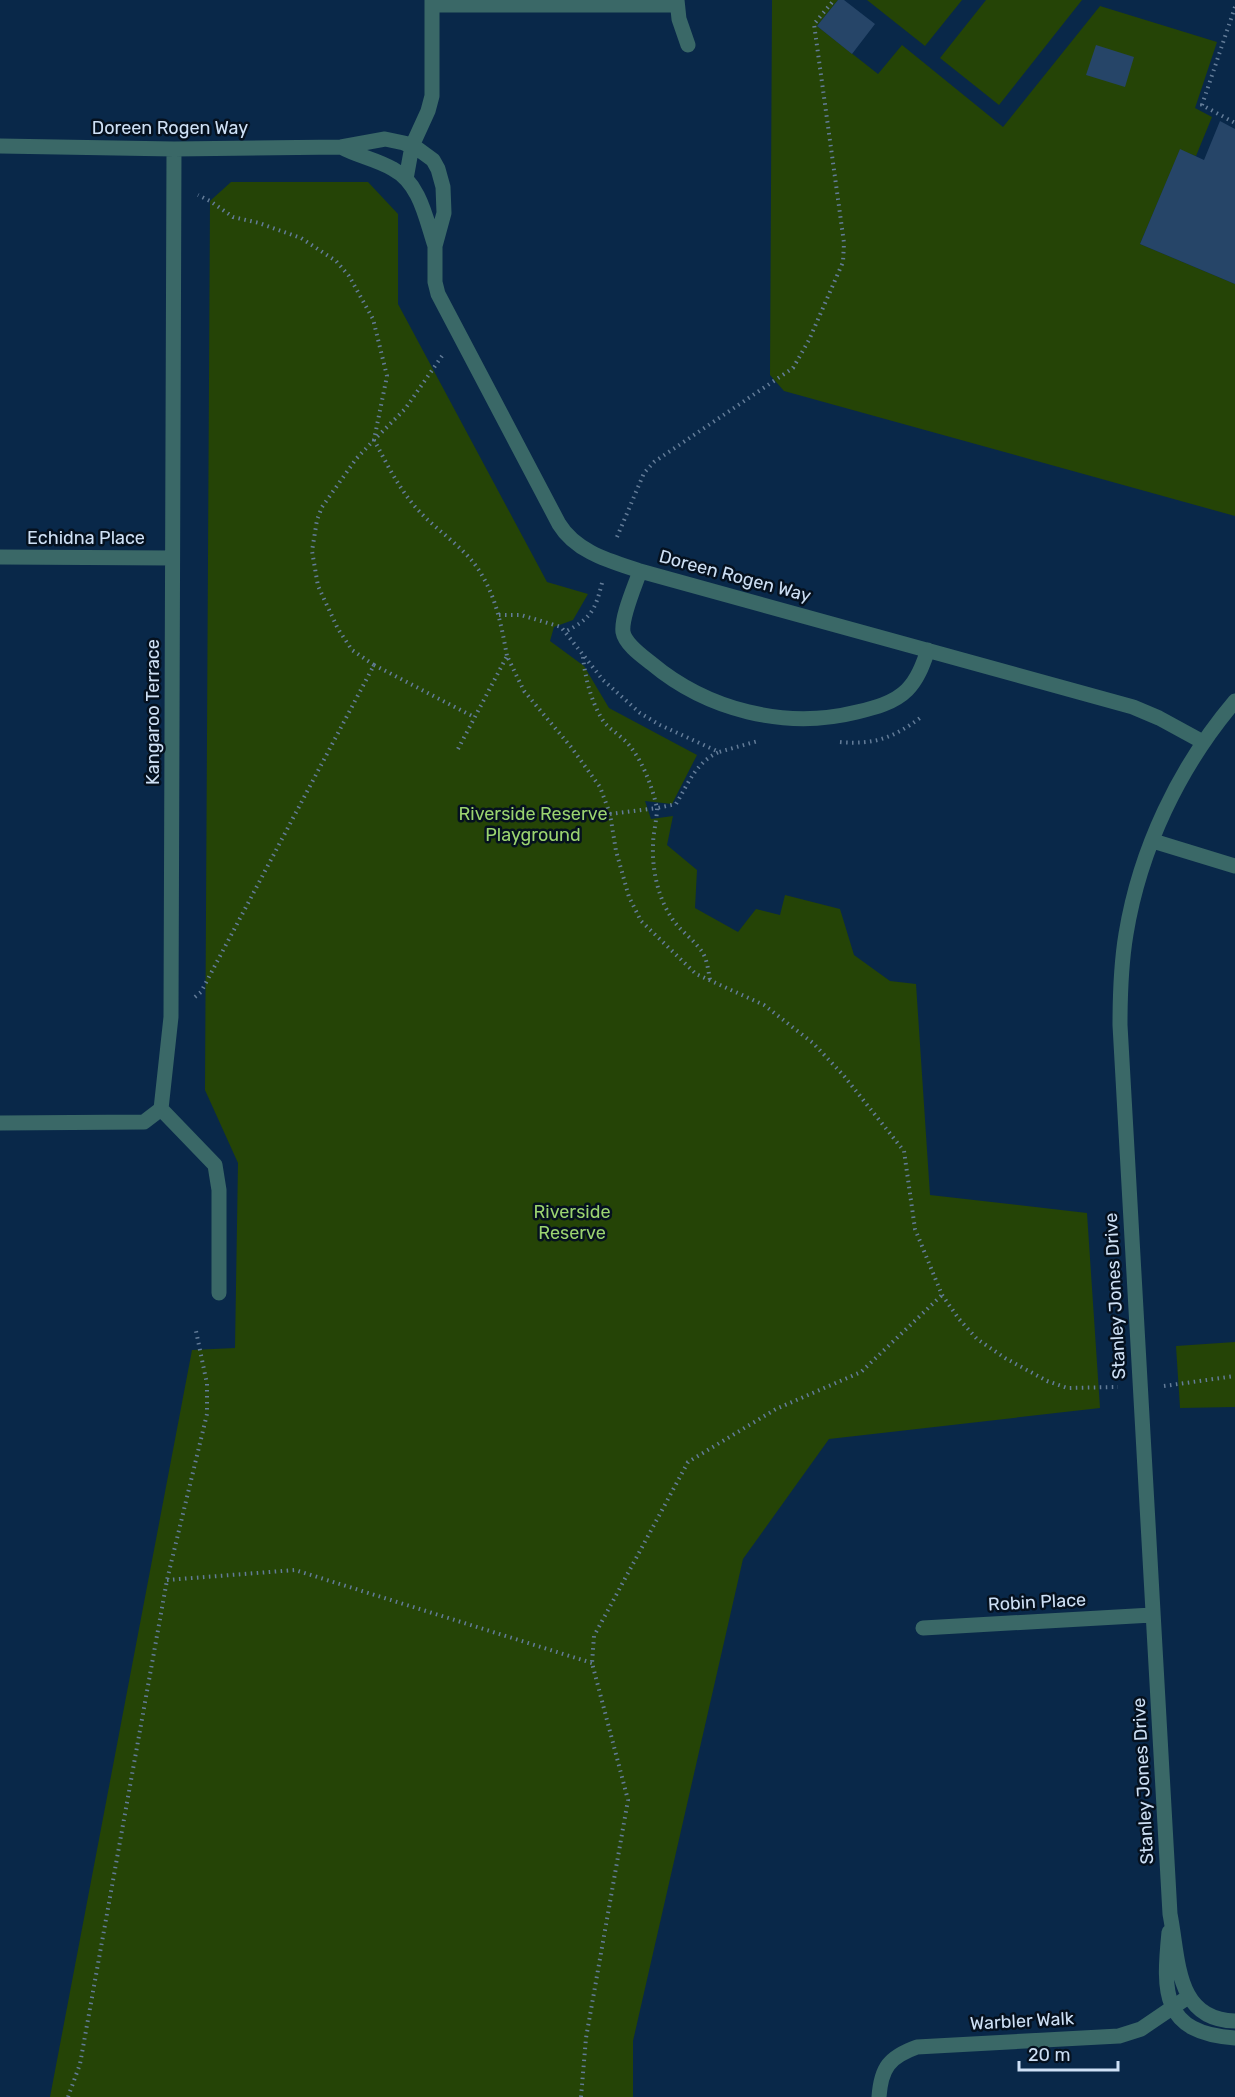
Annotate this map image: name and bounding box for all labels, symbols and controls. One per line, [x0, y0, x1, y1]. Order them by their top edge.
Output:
street label: Doreen Rogen Way [92, 117, 248, 139]
street label: Echidna Place [27, 527, 145, 549]
street label: Doreen Rogen Way [657, 545, 813, 607]
street label: Kangaroo Terrace [142, 639, 164, 785]
park label: Riverside Reserve Playground [458, 803, 608, 846]
park label: Riverside Reserve [533, 1201, 611, 1244]
street label: Stanley Jones Drive [1100, 1212, 1130, 1380]
street label: Robin Place [987, 1588, 1087, 1616]
street label: Stanley Jones Drive [1128, 1697, 1158, 1865]
street label: Warbler Walk [969, 2007, 1075, 2035]
scale bar [1019, 2034, 1118, 2072]
text: 20 m [1028, 2044, 1070, 2066]

